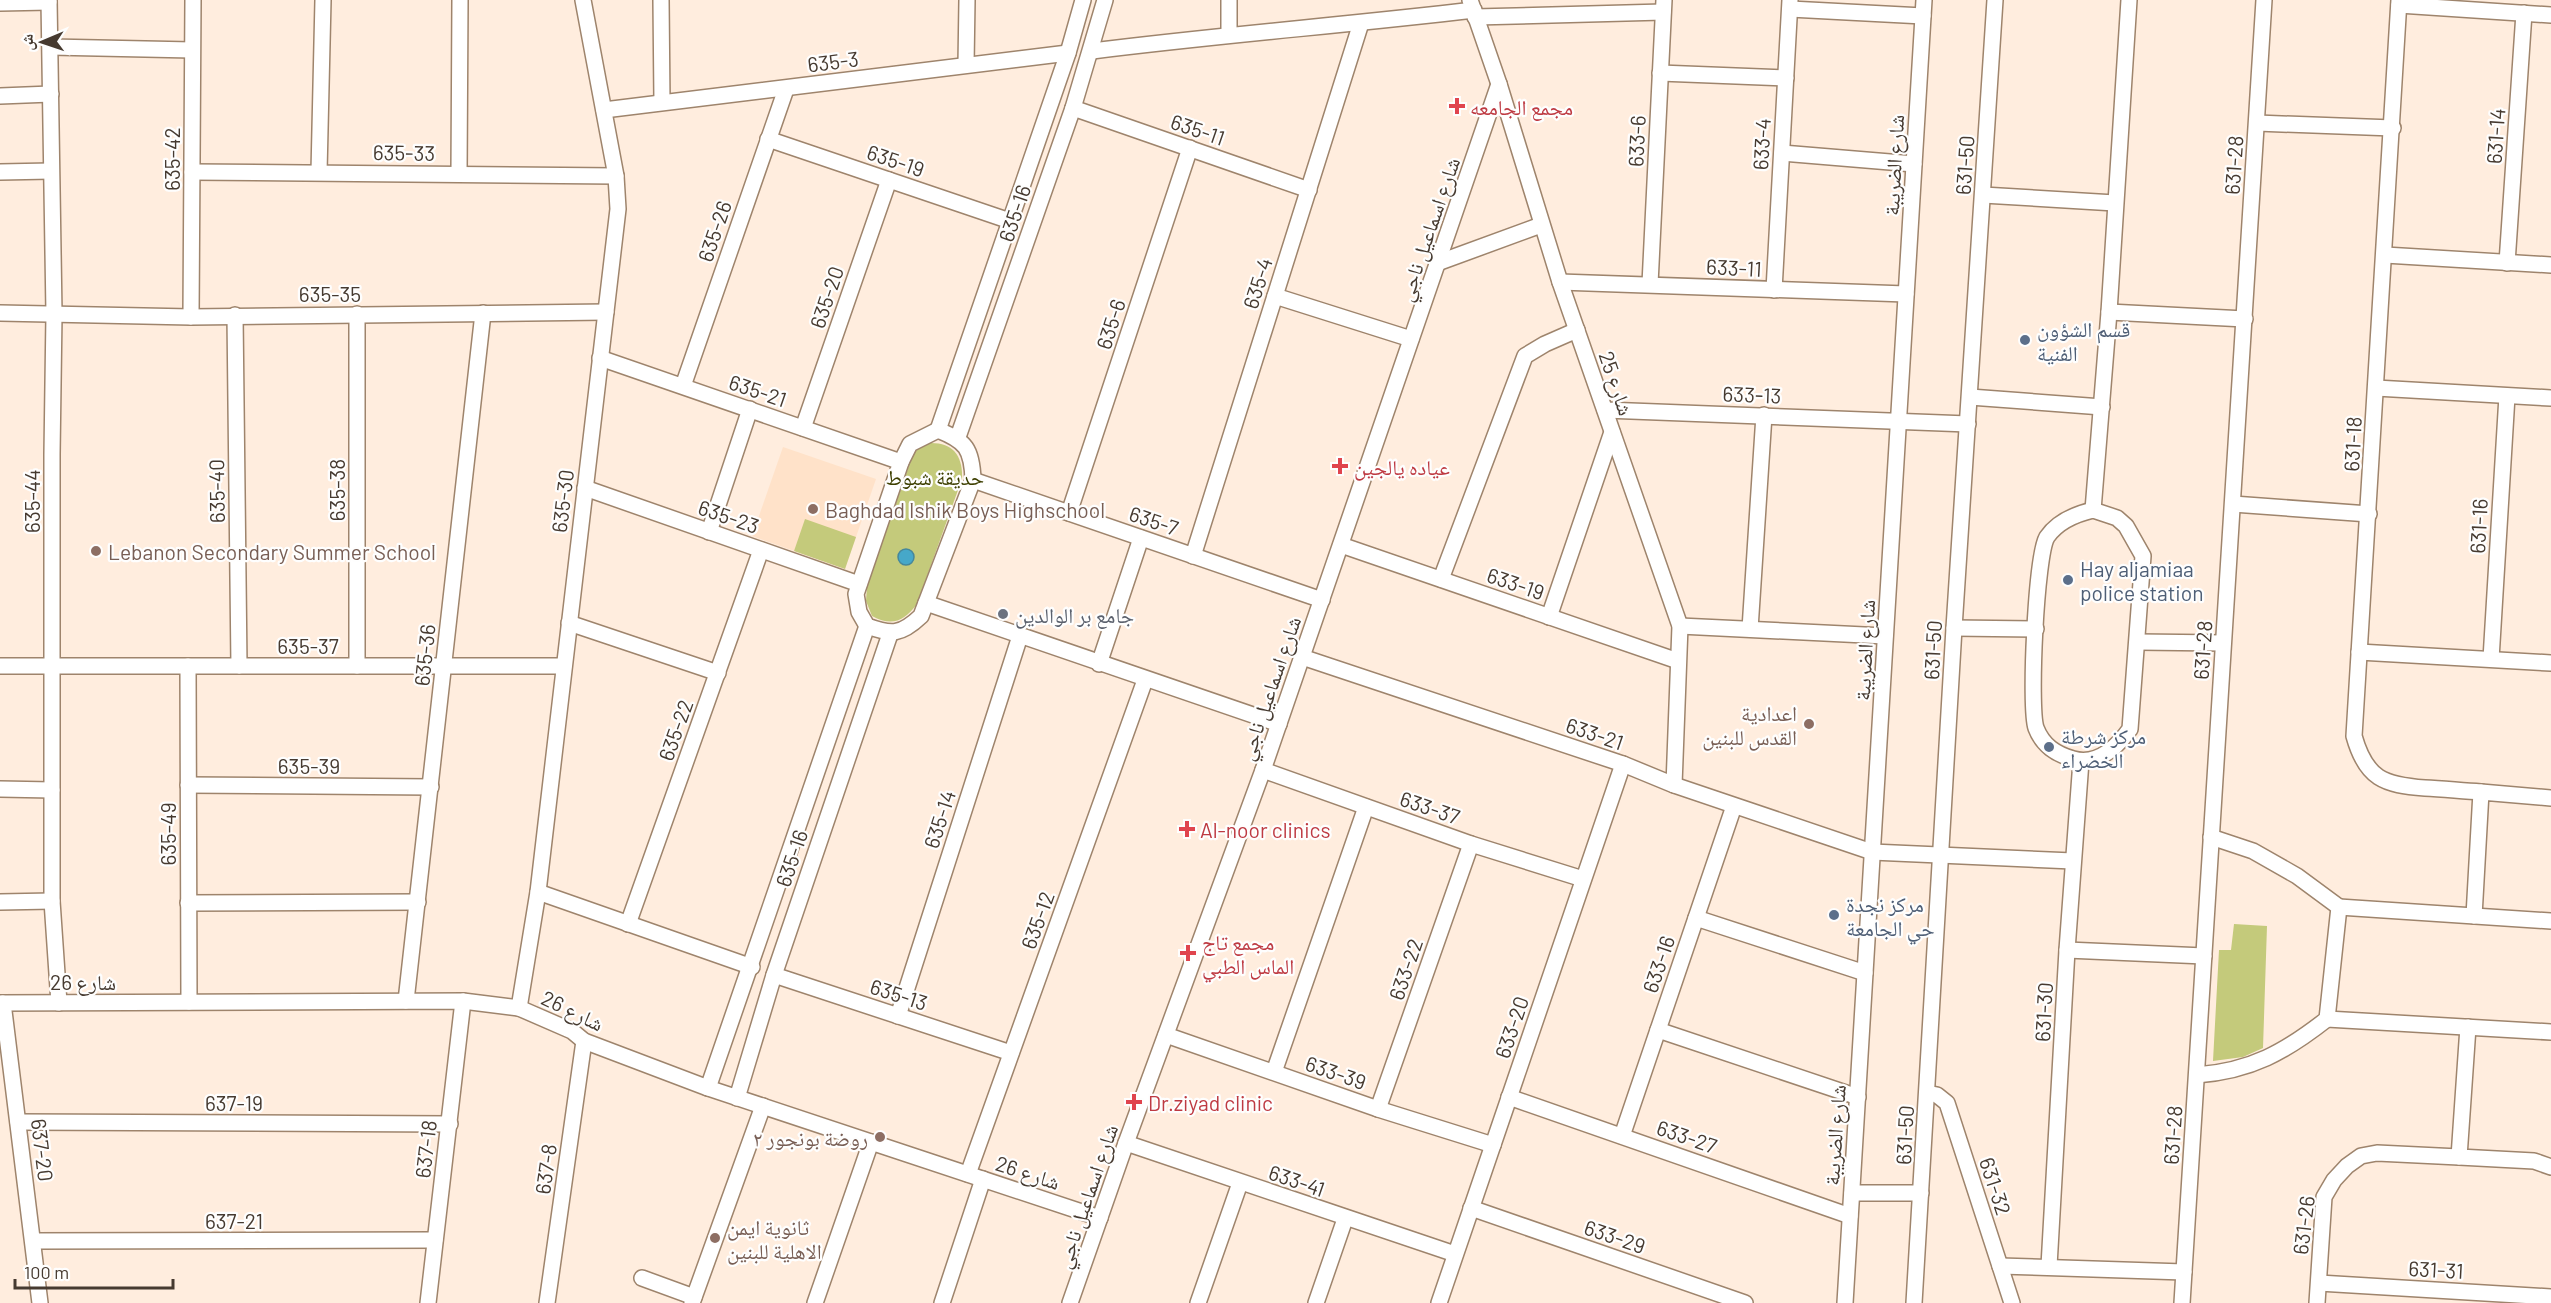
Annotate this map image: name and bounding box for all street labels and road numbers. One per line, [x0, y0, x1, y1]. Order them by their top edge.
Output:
street label: 635-3 [806, 45, 860, 77]
street label: 631-14 [2481, 107, 2509, 165]
street label: 635-11 [1168, 108, 1228, 150]
street label: شارع الضريبة [1878, 114, 1910, 216]
street label: 633-6 [1622, 115, 1650, 167]
street label: 633-4 [1747, 117, 1775, 171]
street label: 635-42 [159, 127, 184, 191]
street label: 631-50 [1949, 134, 1979, 196]
street label: 631-28 [2218, 135, 2248, 195]
street label: 635-33 [373, 139, 435, 165]
street label: 635-19 [864, 139, 928, 181]
street label: شارع اسماعيل ناجي [1392, 154, 1469, 306]
street label: 635-16 [993, 181, 1035, 245]
street label: 635-26 [692, 197, 736, 265]
street label: 633-11 [1706, 253, 1762, 281]
street label: 635-4 [1237, 254, 1277, 312]
street label: 635-20 [804, 263, 848, 331]
street label: 635-35 [299, 281, 361, 306]
street label: 635-6 [1090, 296, 1130, 352]
street label: شارع 25 [1593, 348, 1640, 419]
street label: 635-21 [726, 369, 790, 411]
street label: 633-13 [1722, 380, 1782, 408]
street label: 631-18 [2338, 416, 2366, 472]
street label: 635-40 [203, 459, 229, 523]
street label: 635-38 [324, 459, 349, 521]
street label: 635-30 [546, 468, 578, 534]
street label: 635-44 [19, 469, 44, 533]
street label: 635-23 [695, 494, 763, 538]
street label: 631-16 [2464, 498, 2492, 554]
street label: 635-7 [1126, 500, 1182, 540]
street label: 633-19 [1484, 562, 1548, 604]
street label: شارع الضريبة [1849, 599, 1881, 701]
street label: شارع اسماعيل ناجي [1233, 613, 1310, 765]
street label: 631-50 [1918, 619, 1946, 681]
street label: 631-28 [2187, 620, 2217, 680]
street label: 635-36 [408, 623, 440, 687]
street label: 635-37 [277, 633, 339, 658]
street label: 635-22 [652, 696, 698, 764]
street label: 633-21 [1563, 712, 1627, 754]
street label: 635-39 [278, 753, 340, 778]
street label: 633-37 [1397, 785, 1463, 829]
street label: 635-14 [918, 787, 960, 851]
street label: 635-49 [155, 802, 180, 866]
street label: 635-16 [770, 826, 812, 890]
street label: 635-12 [1015, 888, 1059, 952]
street label: 633-16 [1637, 932, 1679, 996]
street label: 633-22 [1383, 935, 1427, 1003]
street label: شارع 26 [50, 969, 116, 996]
street label: 635-13 [867, 973, 931, 1015]
street label: 631-30 [2029, 981, 2057, 1043]
street label: شارع 26 [537, 984, 608, 1038]
street label: 633-20 [1489, 993, 1533, 1061]
street label: 633-39 [1302, 1050, 1370, 1094]
street label: شارع الضريبة [1818, 1084, 1852, 1187]
street label: 637-19 [205, 1090, 263, 1115]
street label: 631-50 [1890, 1104, 1918, 1166]
street label: 631-28 [2157, 1105, 2187, 1165]
street label: 633-27 [1654, 1114, 1720, 1158]
street label: 637-20 [27, 1117, 59, 1183]
street label: 637-18 [409, 1119, 441, 1179]
street label: شارع اسماعيل ناجي [1050, 1121, 1127, 1273]
street label: 637-8 [529, 1142, 561, 1196]
street label: شارع 26 [992, 1150, 1063, 1196]
street label: 631-32 [1975, 1154, 2017, 1218]
street label: 633-41 [1266, 1159, 1328, 1201]
street label: 631-26 [2287, 1194, 2319, 1256]
street label: 637-21 [205, 1208, 263, 1233]
street label: 633-29 [1581, 1214, 1649, 1258]
street label: 631-31 [2408, 1255, 2464, 1283]

